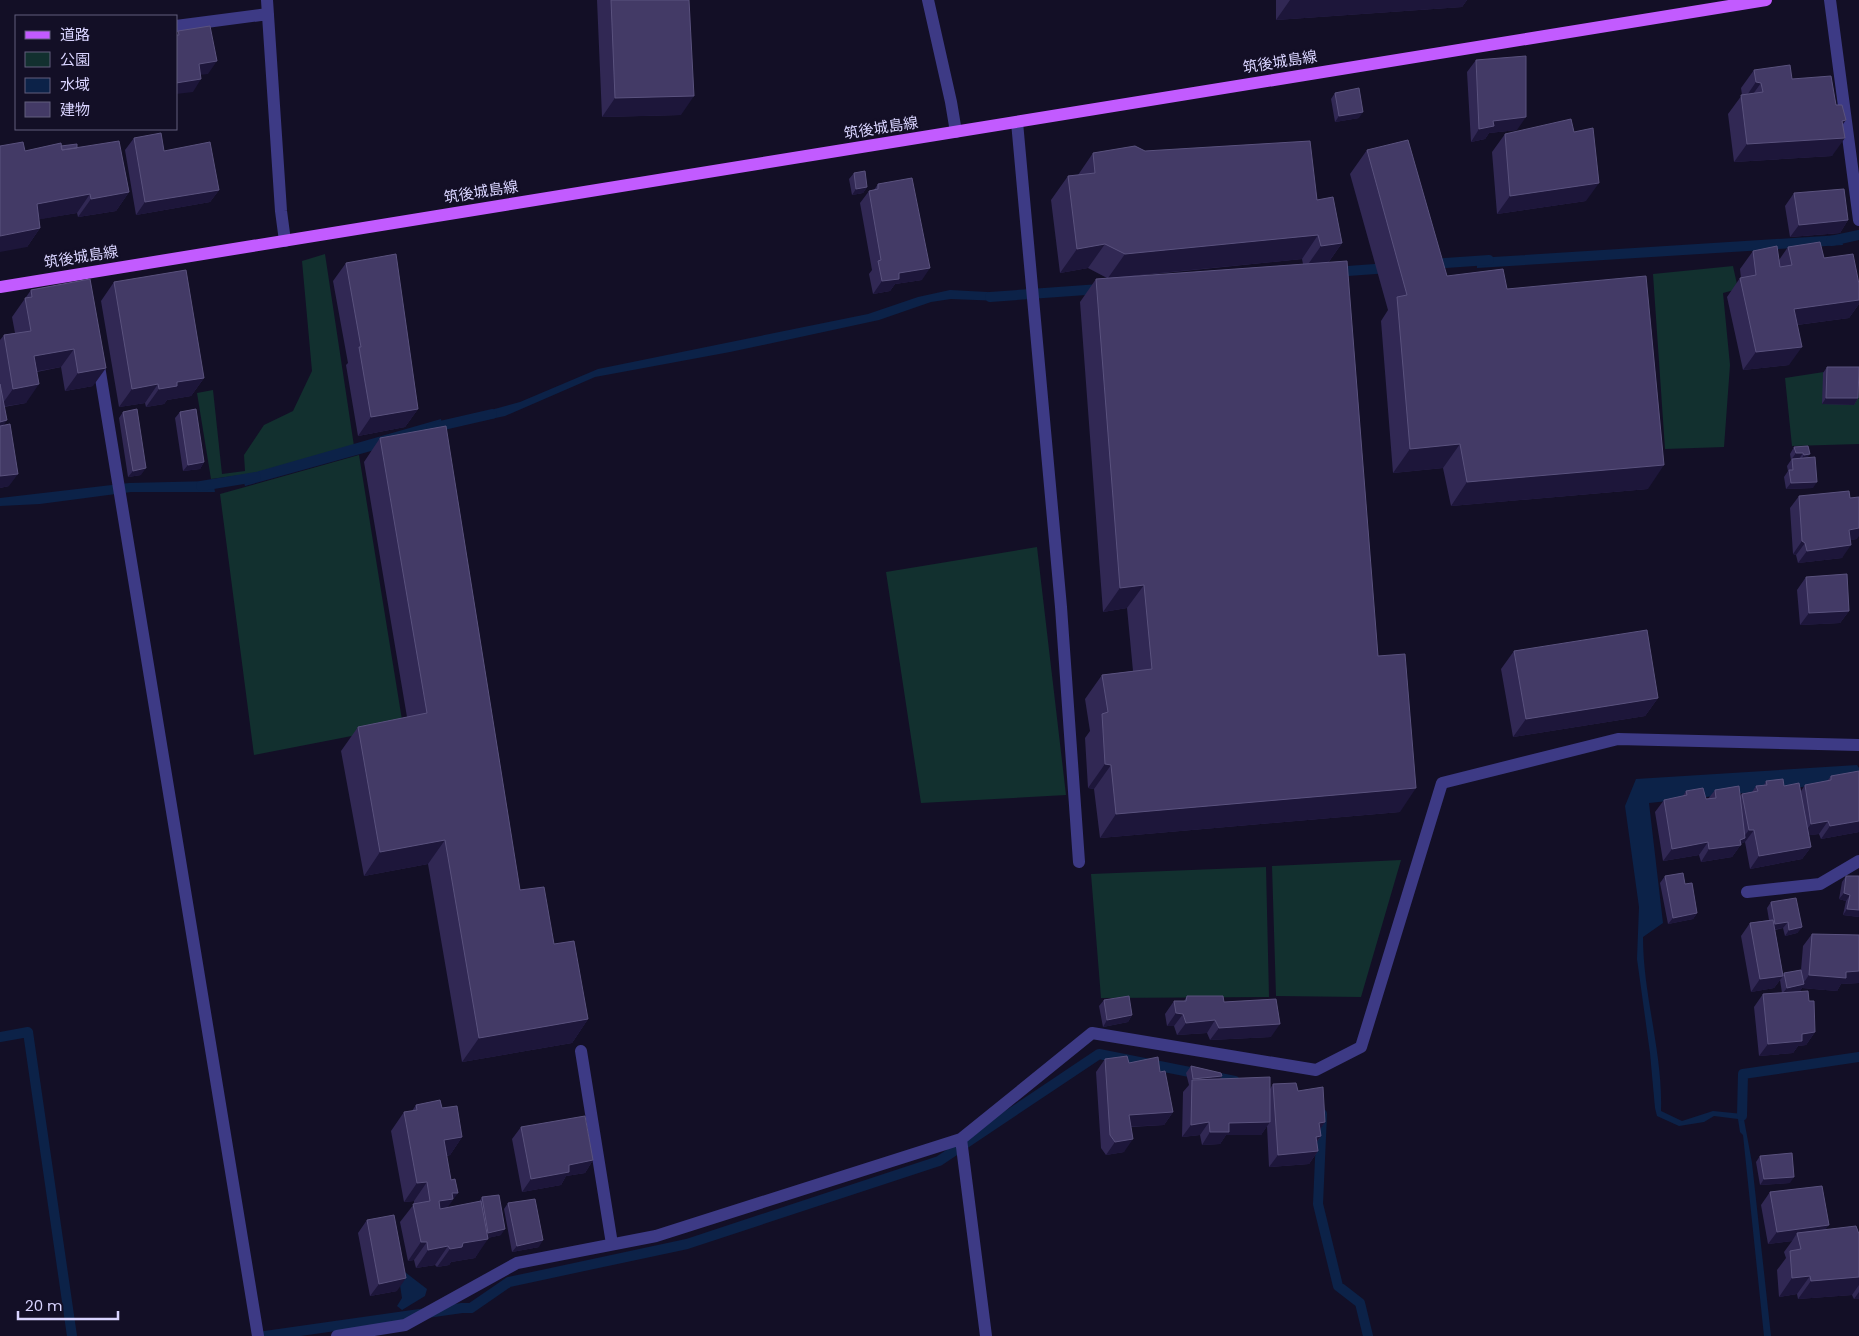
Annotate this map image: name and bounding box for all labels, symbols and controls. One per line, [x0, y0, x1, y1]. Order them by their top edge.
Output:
legend [15, 15, 178, 130]
text: 道路 [60, 24, 90, 45]
street label: 筑後城島線 [1241, 45, 1319, 78]
text: 公園 [60, 49, 90, 70]
text: 水域 [60, 74, 90, 95]
text: 建物 [60, 99, 90, 120]
street label: 筑後城島線 [842, 111, 920, 144]
street label: 筑後城島線 [442, 175, 520, 208]
street label: 筑後城島線 [42, 240, 120, 273]
scale bar [18, 1288, 118, 1320]
text: 20 m [25, 1295, 63, 1316]

